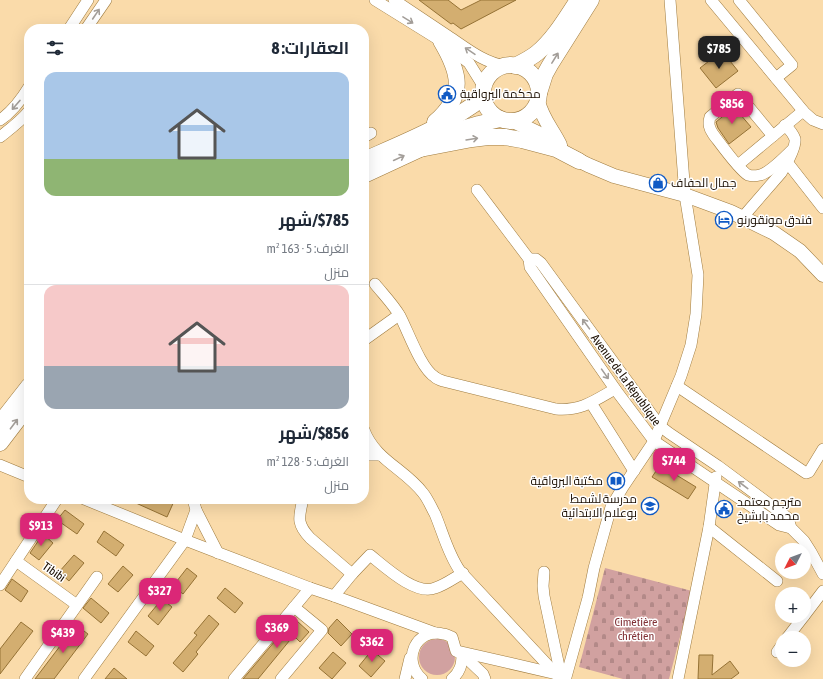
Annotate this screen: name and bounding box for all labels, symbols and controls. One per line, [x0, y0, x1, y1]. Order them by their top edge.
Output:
one-way arrow [92, 9, 100, 20]
one-way arrow [402, 17, 414, 25]
pin: $785 [695, 36, 743, 70]
icon: filters [44, 37, 66, 59]
text: العقارات: 8 [271, 38, 349, 58]
text: $785 [707, 41, 731, 56]
one-way arrow [465, 47, 476, 55]
one-way arrow [551, 52, 559, 64]
public building icon: محكمة البرواقية [437, 84, 457, 104]
place label: محكمة البرواقية [460, 87, 541, 101]
pin: $856 [708, 91, 756, 125]
text: $856 [720, 96, 744, 111]
icon: home [161, 98, 233, 170]
one-way arrow [11, 100, 20, 110]
one-way arrow [465, 135, 478, 143]
one-way arrow [393, 154, 405, 161]
shop icon: جمال الحفاف [648, 173, 668, 193]
place label: جمال الحفاف [671, 176, 736, 190]
text: $785/شهر [279, 210, 349, 230]
hotel icon: فندق مونقورنو [714, 210, 734, 230]
place label: فندق مونقورنو [737, 213, 812, 227]
text: الغرف: 5 · 163 m² [267, 241, 349, 256]
text: منزل [324, 265, 349, 280]
icon: home [161, 311, 233, 383]
one-way arrow [582, 318, 590, 329]
street label: Avenue de la République [588, 332, 664, 428]
one-way arrow [601, 369, 609, 380]
one-way arrow [10, 419, 19, 430]
text: $856/شهر [279, 423, 349, 443]
pin: $744 [650, 448, 698, 482]
text: $744 [662, 453, 686, 468]
text: الغرف: 5 · 128 m² [267, 454, 349, 469]
library icon: مكتبة البرواقية [606, 471, 626, 491]
place label: مكتبة البرواقية [531, 474, 603, 488]
text: منزل [324, 478, 349, 493]
one-way arrow [738, 480, 749, 489]
place label: مدرسة لشمط بوعلام الابتدائية [562, 492, 637, 521]
place label: مترجم معتمد محمد بابشيخ [737, 495, 801, 524]
school or university icon: مدرسة لشمط بوعلام الابتدائية [640, 496, 660, 516]
public building icon: مترجم معتمد محمد بابشيخ [714, 499, 734, 519]
pin: $913 [17, 513, 65, 547]
text: $913 [29, 518, 53, 533]
north arrow [775, 543, 811, 579]
map controls [775, 543, 811, 667]
street label: Tibibi [40, 559, 68, 585]
pin: $327 [136, 578, 184, 612]
text: $327 [148, 583, 172, 598]
button: + [775, 587, 811, 623]
pin: $369 [253, 615, 301, 649]
park label: Cimetière chrétien [615, 615, 657, 643]
pin: $439 [39, 620, 87, 654]
text: $369 [265, 620, 289, 635]
text: $439 [51, 625, 75, 640]
pin: $362 [348, 629, 396, 663]
button: − [775, 631, 811, 667]
text: $362 [360, 634, 384, 649]

